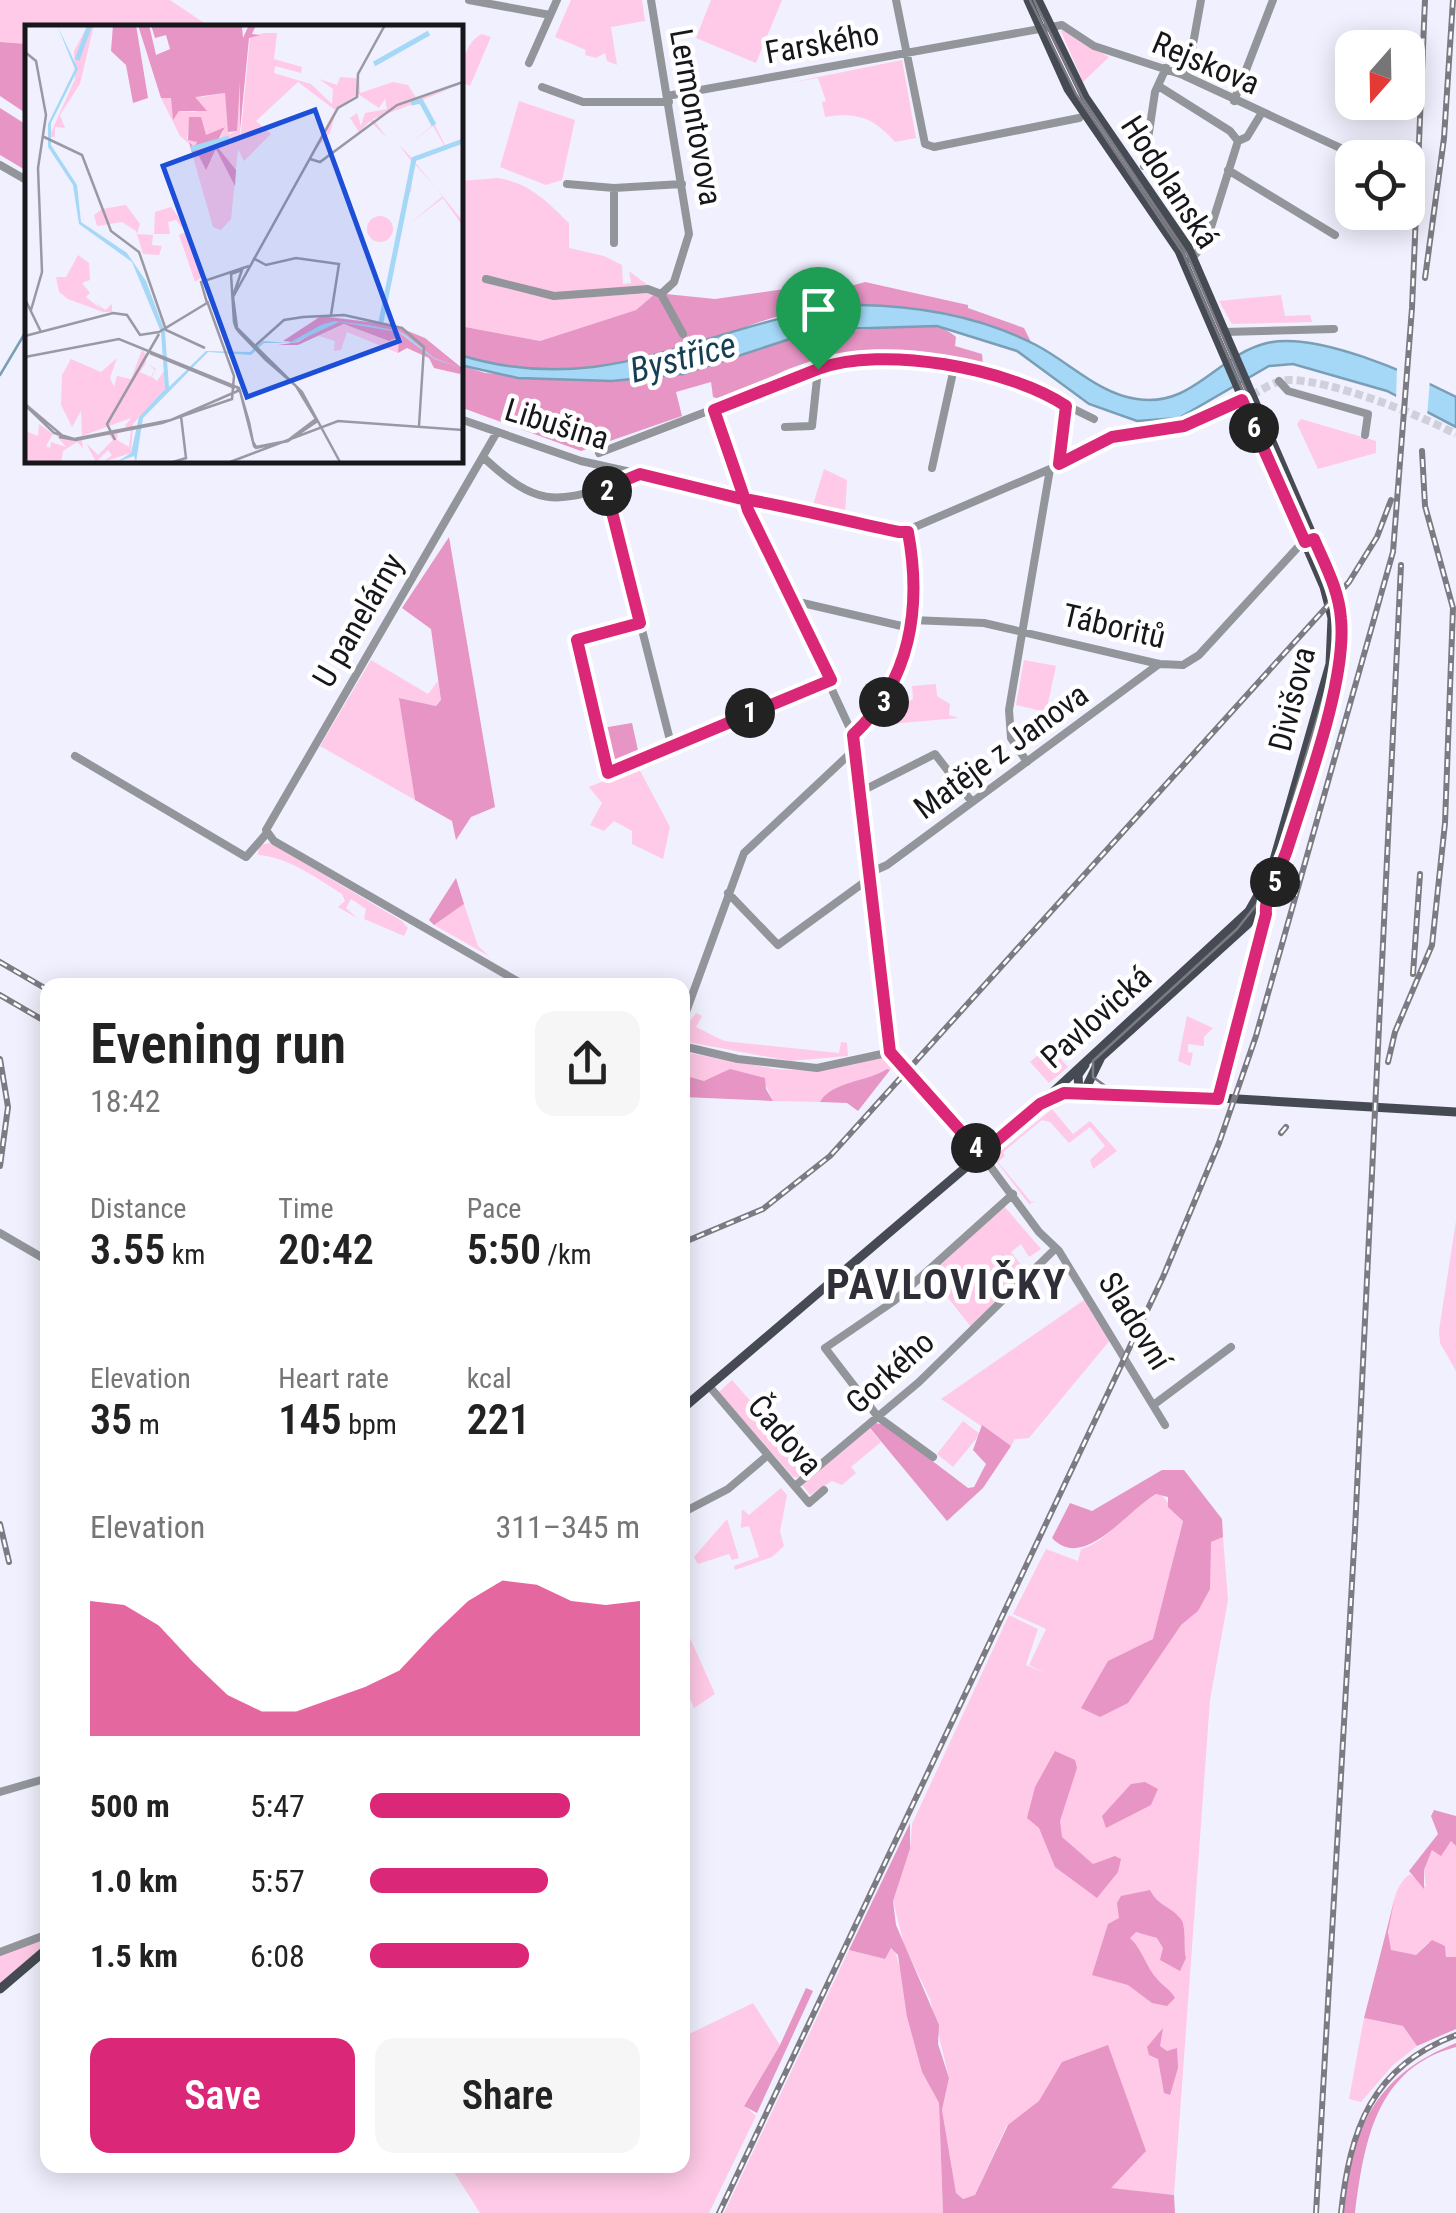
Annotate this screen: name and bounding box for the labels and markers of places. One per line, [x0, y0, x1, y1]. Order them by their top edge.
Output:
pin [776, 267, 861, 370]
pin: 6 [1229, 403, 1279, 453]
pin: 2 [582, 466, 632, 516]
pin: 3 [859, 677, 909, 727]
pin: 1 [725, 688, 775, 738]
pin: 5 [1250, 857, 1300, 907]
pin: 4 [951, 1123, 1001, 1173]

